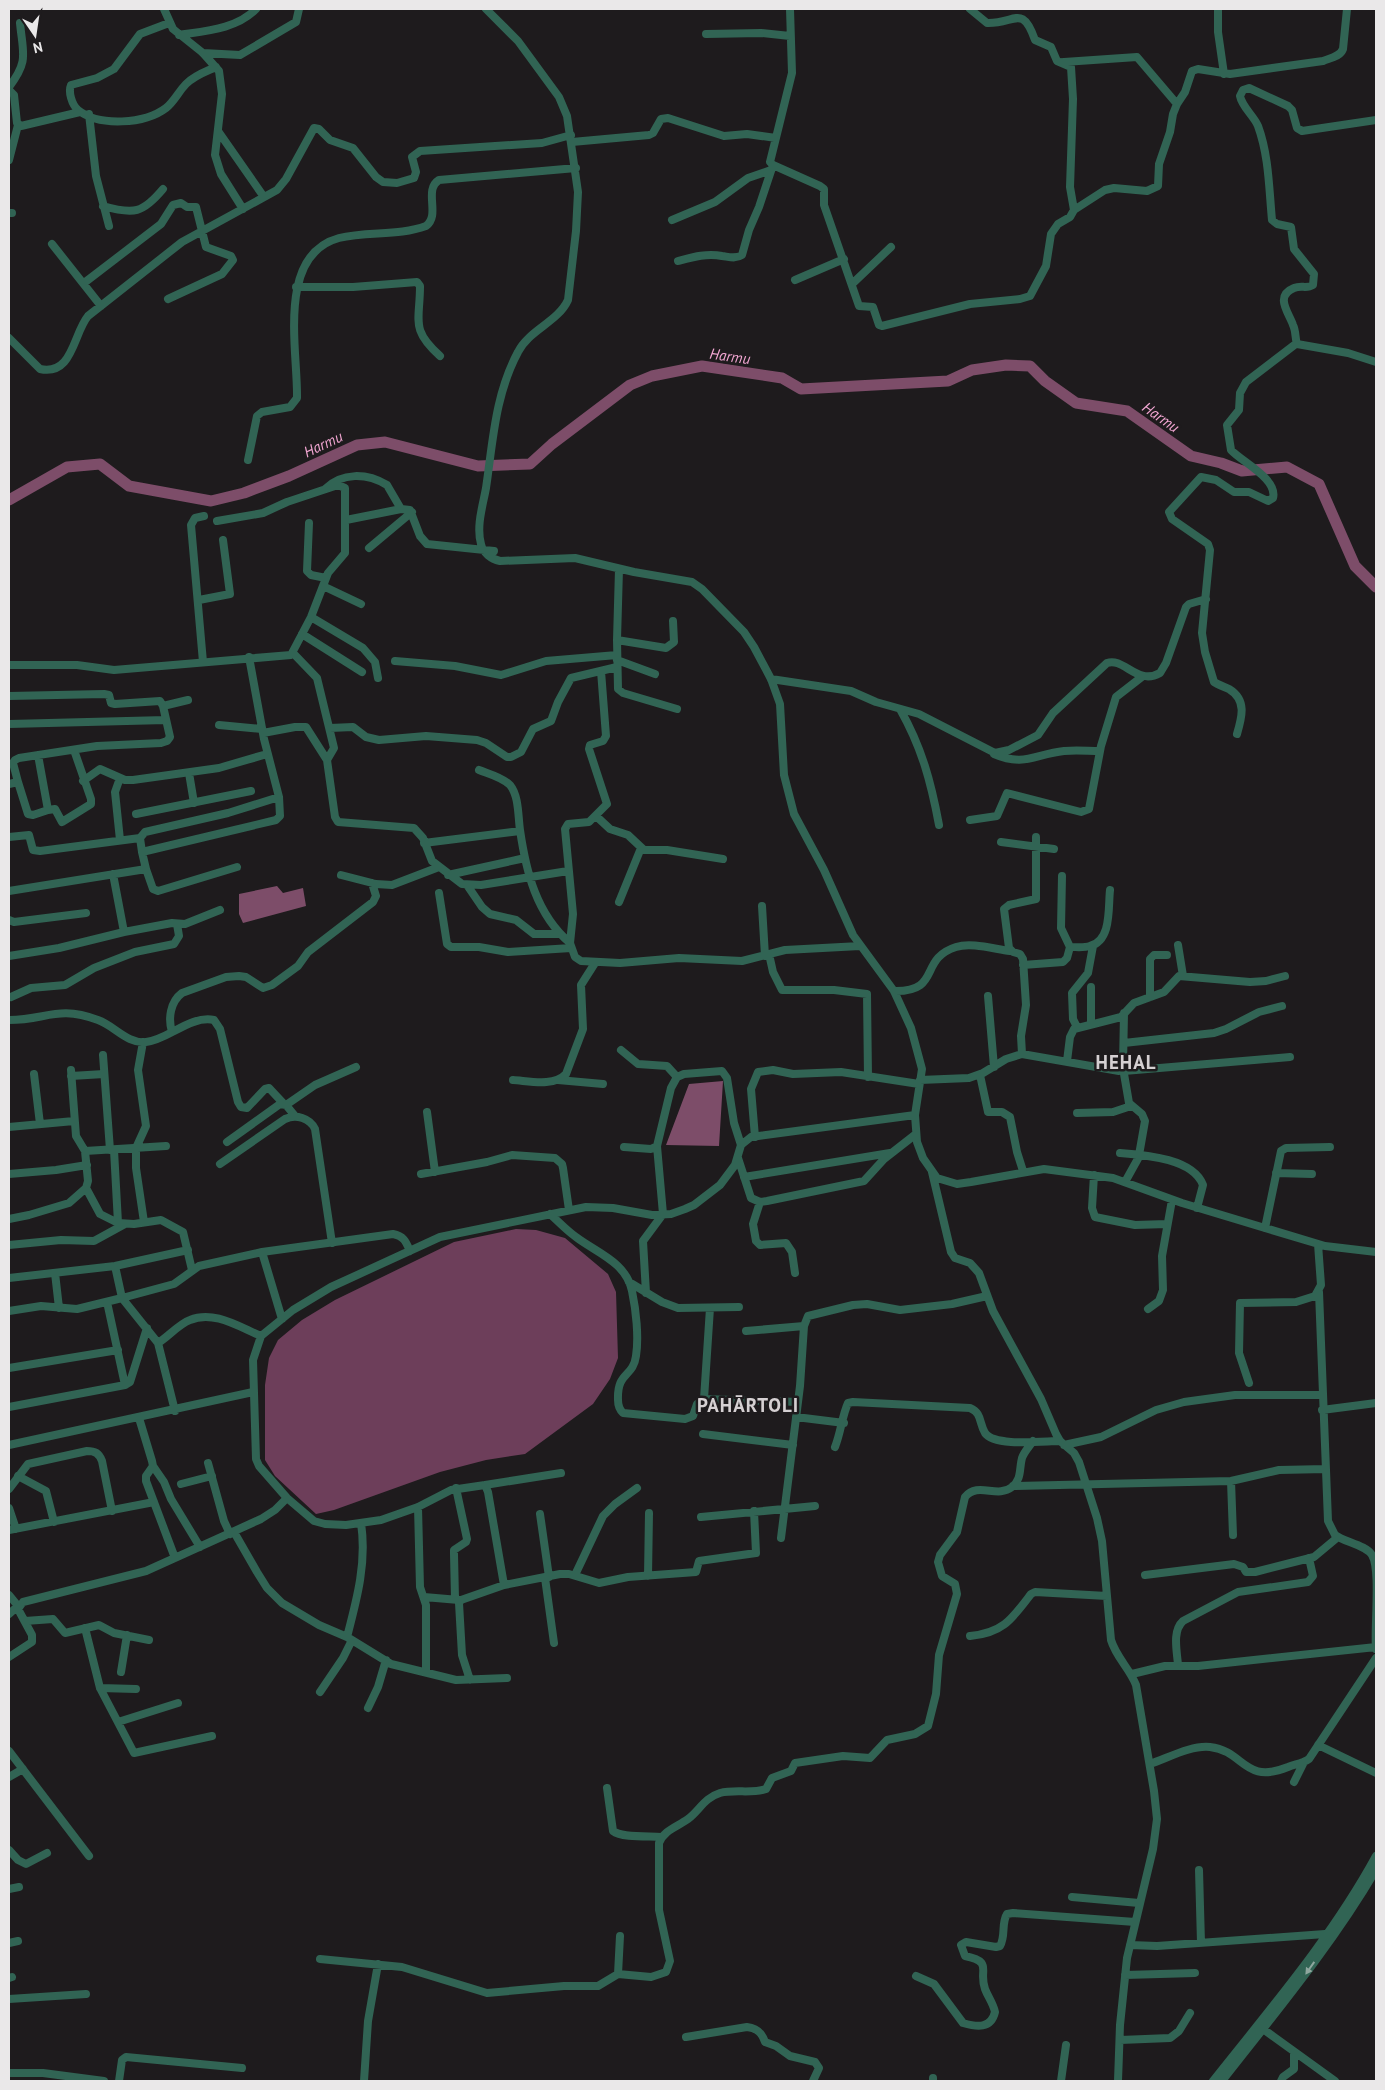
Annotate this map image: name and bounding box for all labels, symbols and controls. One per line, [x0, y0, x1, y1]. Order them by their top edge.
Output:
north arrow [10, 10, 60, 60]
text: N [31, 38, 44, 57]
water label: Harmu [708, 344, 752, 368]
water label: Harmu [1139, 397, 1183, 437]
water label: Harmu [300, 427, 346, 461]
district label: HEHAL [1096, 1050, 1156, 1074]
district label: PAHĀRTOLI [697, 1393, 799, 1417]
one-way arrow [1305, 1961, 1315, 1975]

